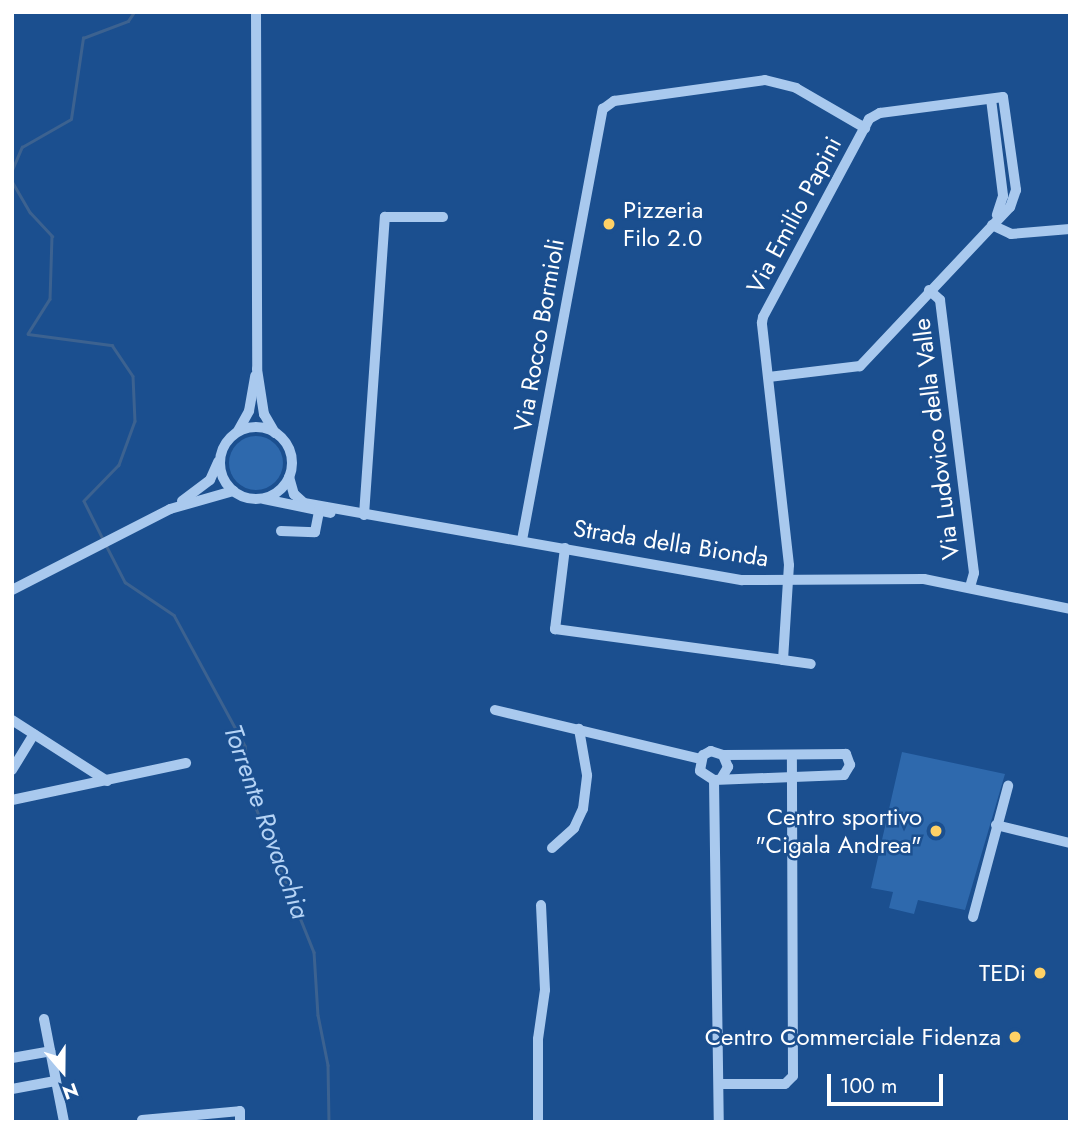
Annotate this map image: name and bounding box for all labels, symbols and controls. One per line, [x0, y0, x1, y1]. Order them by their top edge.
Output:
street label: Via Emilio Papini [740, 132, 848, 298]
place label: Pizzeria Filo 2.0 [623, 196, 703, 252]
marker: Pizzeria Filo 2.0 [601, 216, 617, 232]
street label: Via Rocco Bormioli [508, 236, 570, 434]
street label: Via Ludovico della Valle [907, 317, 965, 561]
street label: Strada della Bionda [571, 513, 771, 573]
water label: Torrente Rovacchia [216, 721, 316, 923]
place label: Centro sportivo "Cigala Andrea" [755, 803, 922, 859]
marker: Centro sportivo "Cigala Andrea" [928, 823, 944, 839]
place label: TEDi [979, 959, 1026, 987]
marker: TEDi [1032, 965, 1048, 981]
place label: Centro Commerciale Fidenza [705, 1023, 1001, 1051]
marker: Centro Commerciale Fidenza [1007, 1029, 1023, 1045]
north arrow [28, 1036, 98, 1106]
scale bar [830, 1060, 946, 1104]
text: 100 m [840, 1071, 897, 1101]
text: N [59, 1076, 82, 1106]

